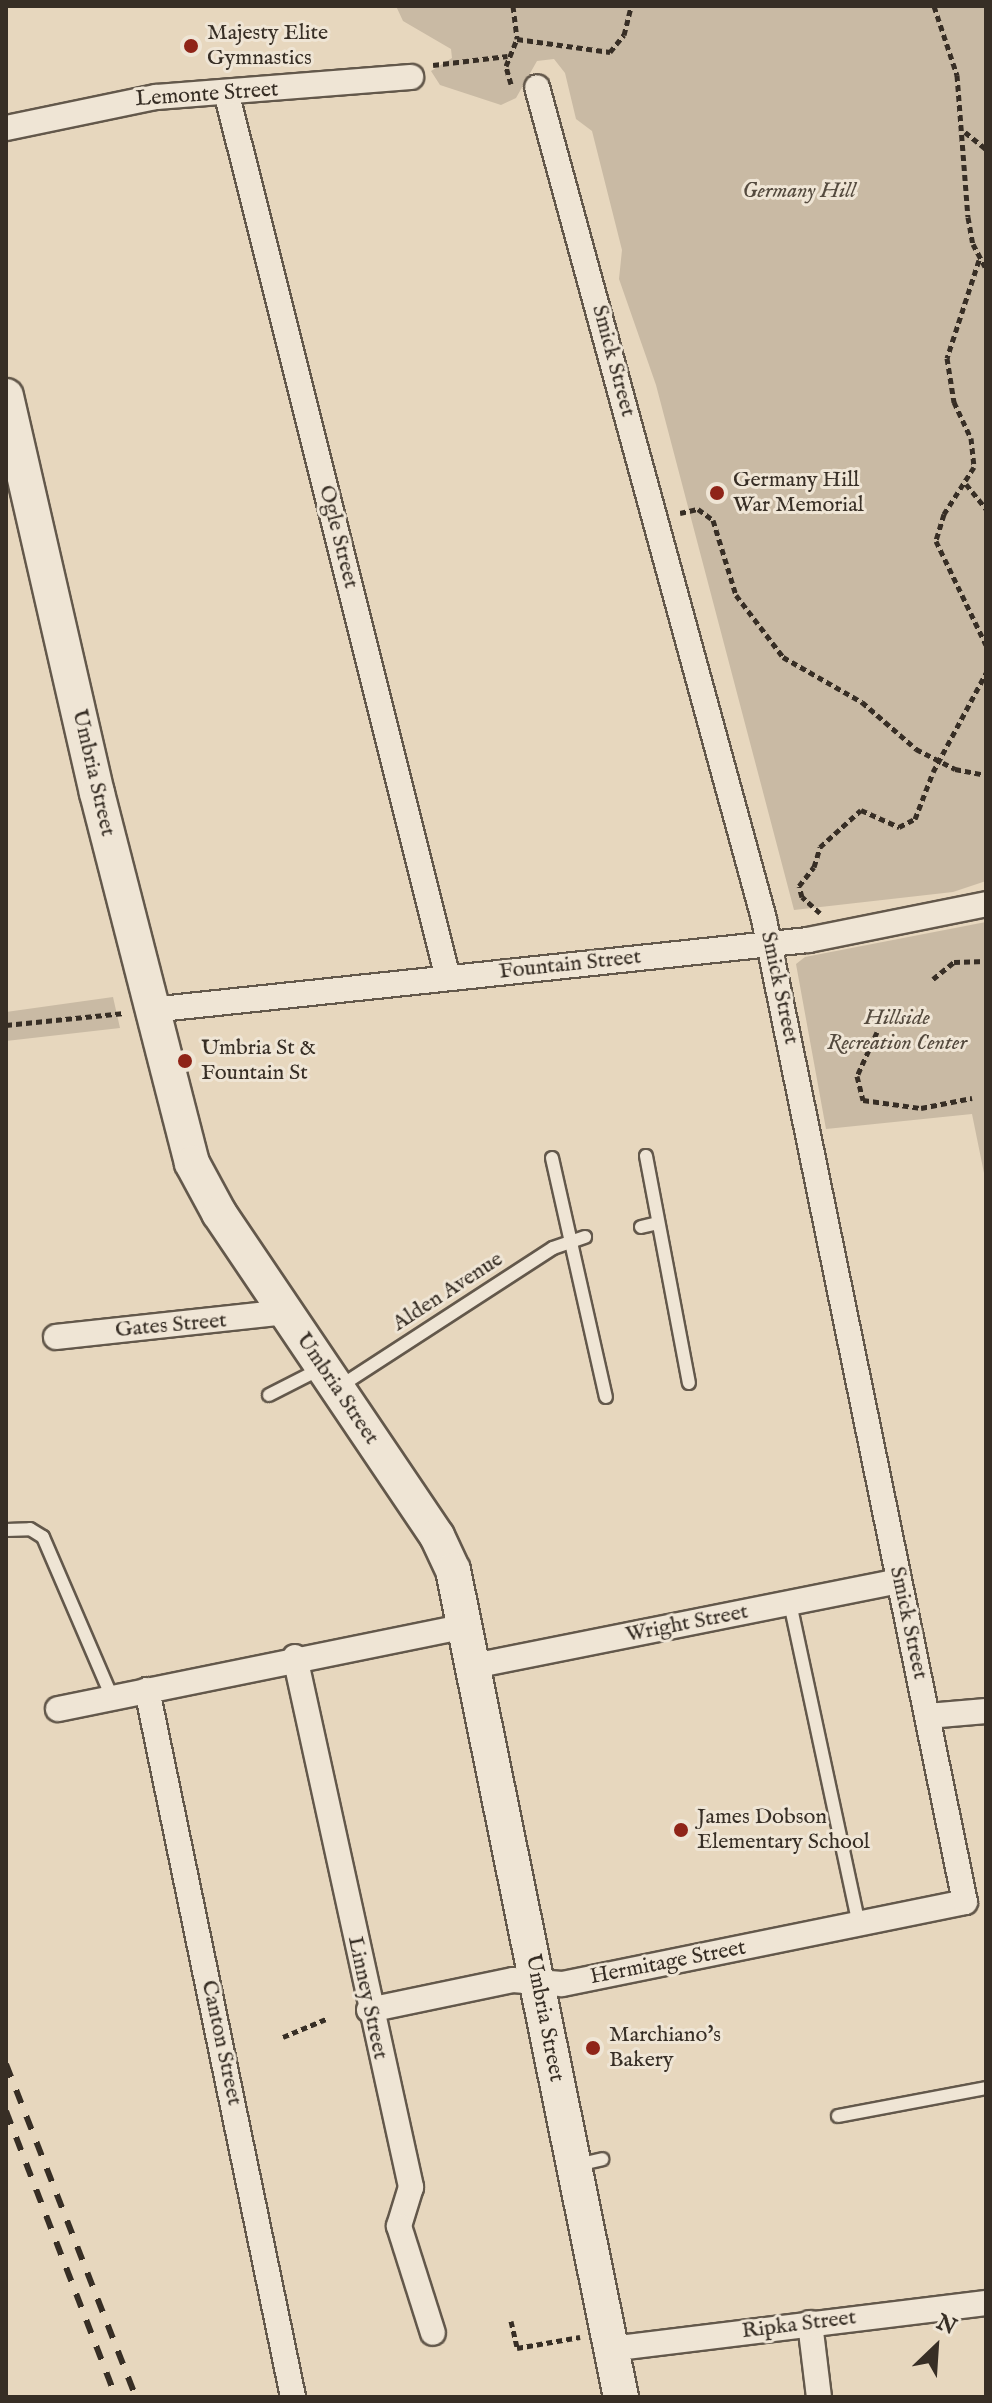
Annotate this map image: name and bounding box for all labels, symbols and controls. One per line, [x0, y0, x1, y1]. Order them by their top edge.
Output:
place label: Majesty Elite Gymnastics [207, 20, 328, 72]
marker: Majesty Elite Gymnastics [182, 37, 200, 55]
street label: Lemonte Street [135, 77, 279, 113]
park label: Germany Hill [742, 179, 856, 205]
street label: Smick Street [585, 302, 641, 420]
place label: Germany Hill War Memorial [733, 467, 864, 518]
street label: Ogle Street [312, 483, 364, 591]
marker: Germany Hill War Memorial [708, 484, 726, 502]
street label: Umbria Street [66, 707, 120, 839]
street label: Smick Street [754, 929, 804, 1047]
street label: Fountain Street [498, 944, 642, 986]
park label: Hillside Recreation Center [827, 1005, 967, 1056]
place label: Umbria St & Fountain St [201, 1035, 316, 1086]
marker: Umbria St & Fountain St [176, 1052, 194, 1070]
street label: Alden Avenue [388, 1247, 508, 1337]
street label: Gates Street [114, 1308, 228, 1344]
street label: Umbria Street [290, 1328, 384, 1450]
street label: Smick Street [883, 1564, 933, 1682]
street label: Wright Street [623, 1599, 751, 1649]
place label: James Dobson Elementary School [697, 1804, 870, 1856]
marker: James Dobson Elementary School [672, 1821, 690, 1839]
street label: Linney Street [341, 1934, 393, 2062]
street label: Hermitage Street [588, 1935, 748, 1991]
street label: Umbria Street [519, 1952, 569, 2084]
street label: Canton Street [195, 1978, 247, 2108]
place label: Marchiano's Bakery [609, 2022, 721, 2074]
marker: Marchiano's Bakery [584, 2039, 602, 2057]
street label: Ripka Street [740, 2305, 858, 2345]
north arrow [896, 2307, 976, 2387]
text: N [932, 2309, 961, 2342]

